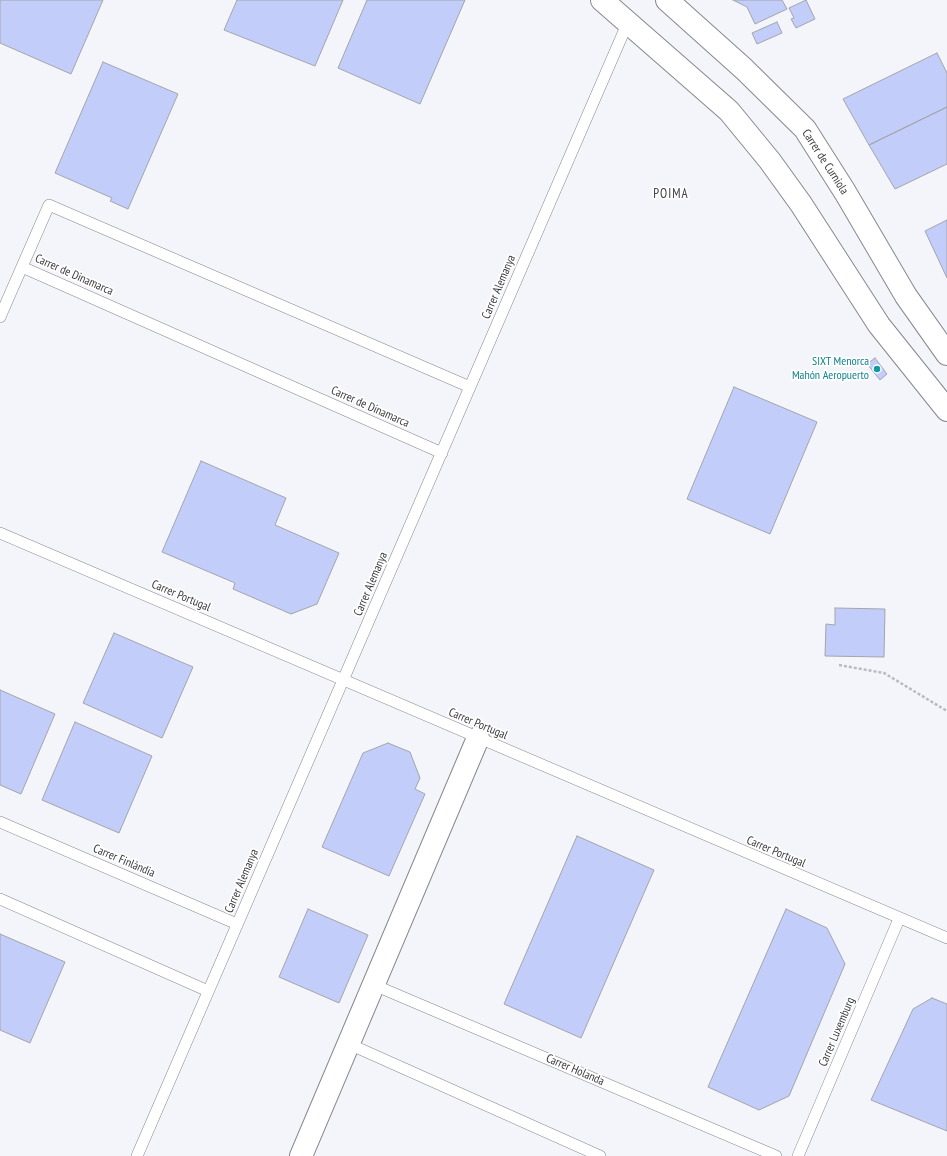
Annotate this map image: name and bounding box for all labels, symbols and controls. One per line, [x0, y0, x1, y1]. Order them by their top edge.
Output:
street label: Carrer de Curniola [799, 127, 851, 197]
district label: POIMA [653, 186, 689, 202]
street label: Carrer de Dinamarca [33, 251, 115, 299]
street label: Carrer Alemanya [479, 253, 519, 321]
place label: SIXT Menorca Mahón Aeropuerto [792, 355, 869, 383]
marker: SIXT Menorca Mahón Aeropuerto [872, 364, 882, 374]
street label: Carrer de Dinamarca [329, 383, 411, 431]
street label: Carrer Alemanya [351, 550, 391, 618]
street label: Carrer Portugal [149, 577, 213, 615]
street label: Carrer Portugal [446, 705, 510, 743]
street label: Carrer Portugal [744, 833, 808, 871]
street label: Carrer Finlàndia [91, 842, 157, 880]
street label: Carrer Alemanya [222, 847, 262, 915]
street label: Carrer Luxemburg [816, 995, 858, 1069]
street label: Carrer Holanda [544, 1051, 606, 1089]

